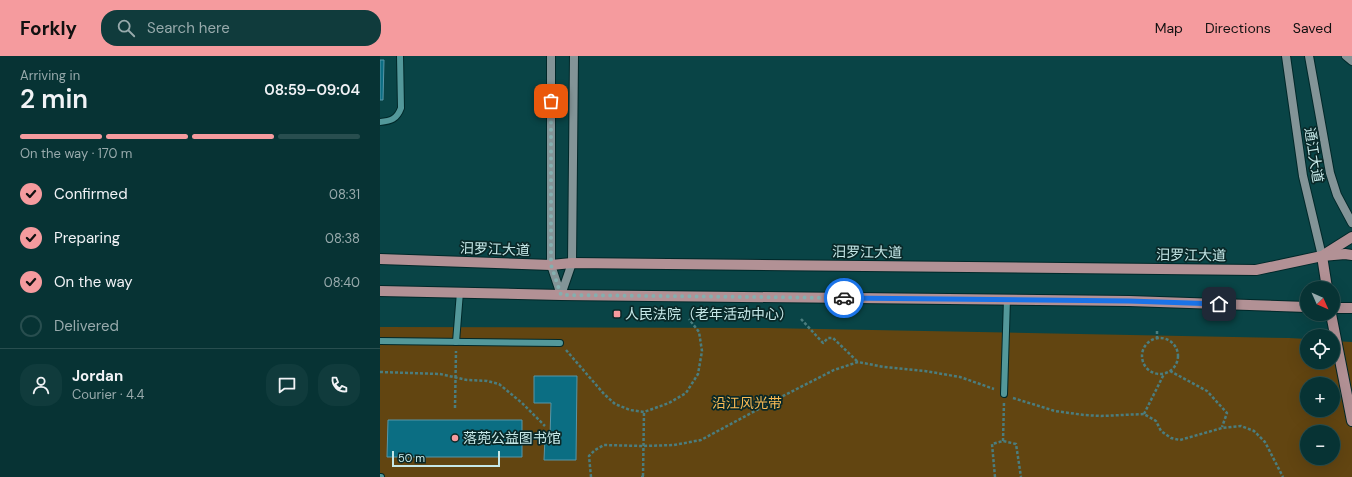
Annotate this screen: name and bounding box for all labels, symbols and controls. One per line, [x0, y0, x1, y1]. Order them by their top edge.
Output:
search box [101, 10, 381, 46]
text: Forkly [20, 16, 77, 41]
icon: search [115, 17, 137, 39]
text: Search here [147, 18, 230, 38]
text: Map [1155, 19, 1183, 37]
text: Directions [1205, 19, 1271, 37]
text: Saved [1293, 19, 1332, 37]
text: Arriving in [20, 67, 80, 84]
text: 08:59–09:04 [264, 80, 360, 100]
text: 2 min [20, 82, 88, 116]
pin [534, 84, 568, 118]
icon: bag [540, 90, 562, 112]
street label: 通江大道 [1301, 126, 1327, 184]
text: On the way · 170 m [20, 145, 132, 162]
icon: check [20, 183, 42, 205]
text: Confirmed [54, 184, 128, 204]
text: 08:31 [329, 186, 360, 203]
icon: check [20, 227, 42, 249]
text: Preparing [54, 228, 120, 248]
text: 08:38 [325, 230, 360, 247]
street label: 汨罗江大道 [460, 239, 530, 259]
street label: 汨罗江大道 [832, 242, 902, 262]
street label: 汨罗江大道 [1156, 245, 1226, 265]
icon: check [20, 271, 42, 293]
text: On the way [54, 272, 133, 292]
text: 08:40 [324, 274, 360, 291]
courier [824, 278, 864, 318]
north arrow [1300, 281, 1340, 321]
map controls [1300, 281, 1340, 465]
icon: car [833, 287, 855, 309]
pin [1202, 287, 1236, 321]
icon: home [1208, 293, 1230, 315]
place label: 人民法院（老年活动中心） [625, 305, 793, 323]
marker: 人民法院（老年活动中心） [612, 309, 622, 319]
text: Delivered [54, 316, 119, 336]
button: locate [1300, 329, 1340, 369]
button: person [20, 364, 62, 406]
button: chat [266, 364, 308, 406]
button: phone [318, 364, 360, 406]
text: Jordan [72, 366, 123, 386]
button: + [1300, 377, 1340, 417]
text: Courier · 4.4 [72, 386, 144, 403]
park label: 沿江风光带 [712, 394, 782, 412]
button: − [1300, 425, 1340, 465]
place label: 落蔸公益图书馆 [463, 429, 561, 447]
marker: 落蔸公益图书馆 [450, 433, 460, 443]
scale bar [392, 449, 500, 468]
text: 50 m [398, 451, 425, 465]

